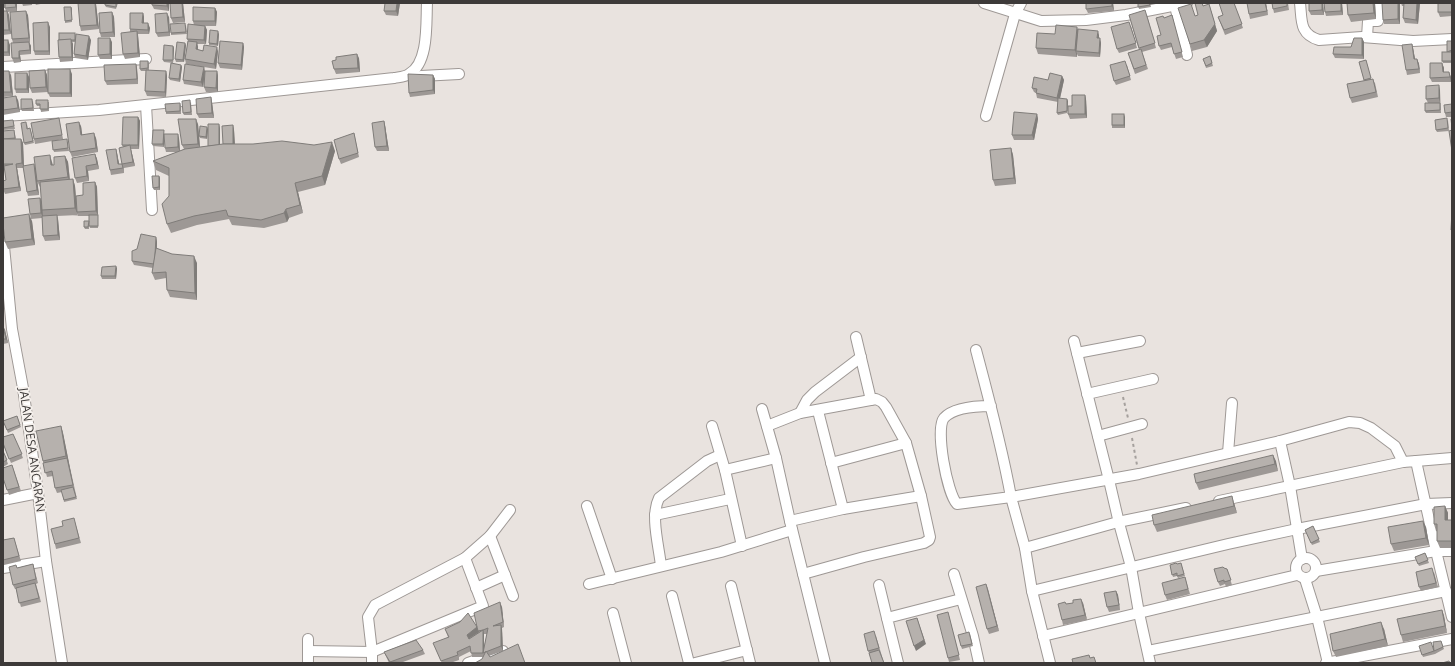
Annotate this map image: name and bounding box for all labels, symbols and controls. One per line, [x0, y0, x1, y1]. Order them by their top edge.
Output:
street label: JALAN DESA ANCARAN [15, 386, 50, 513]

